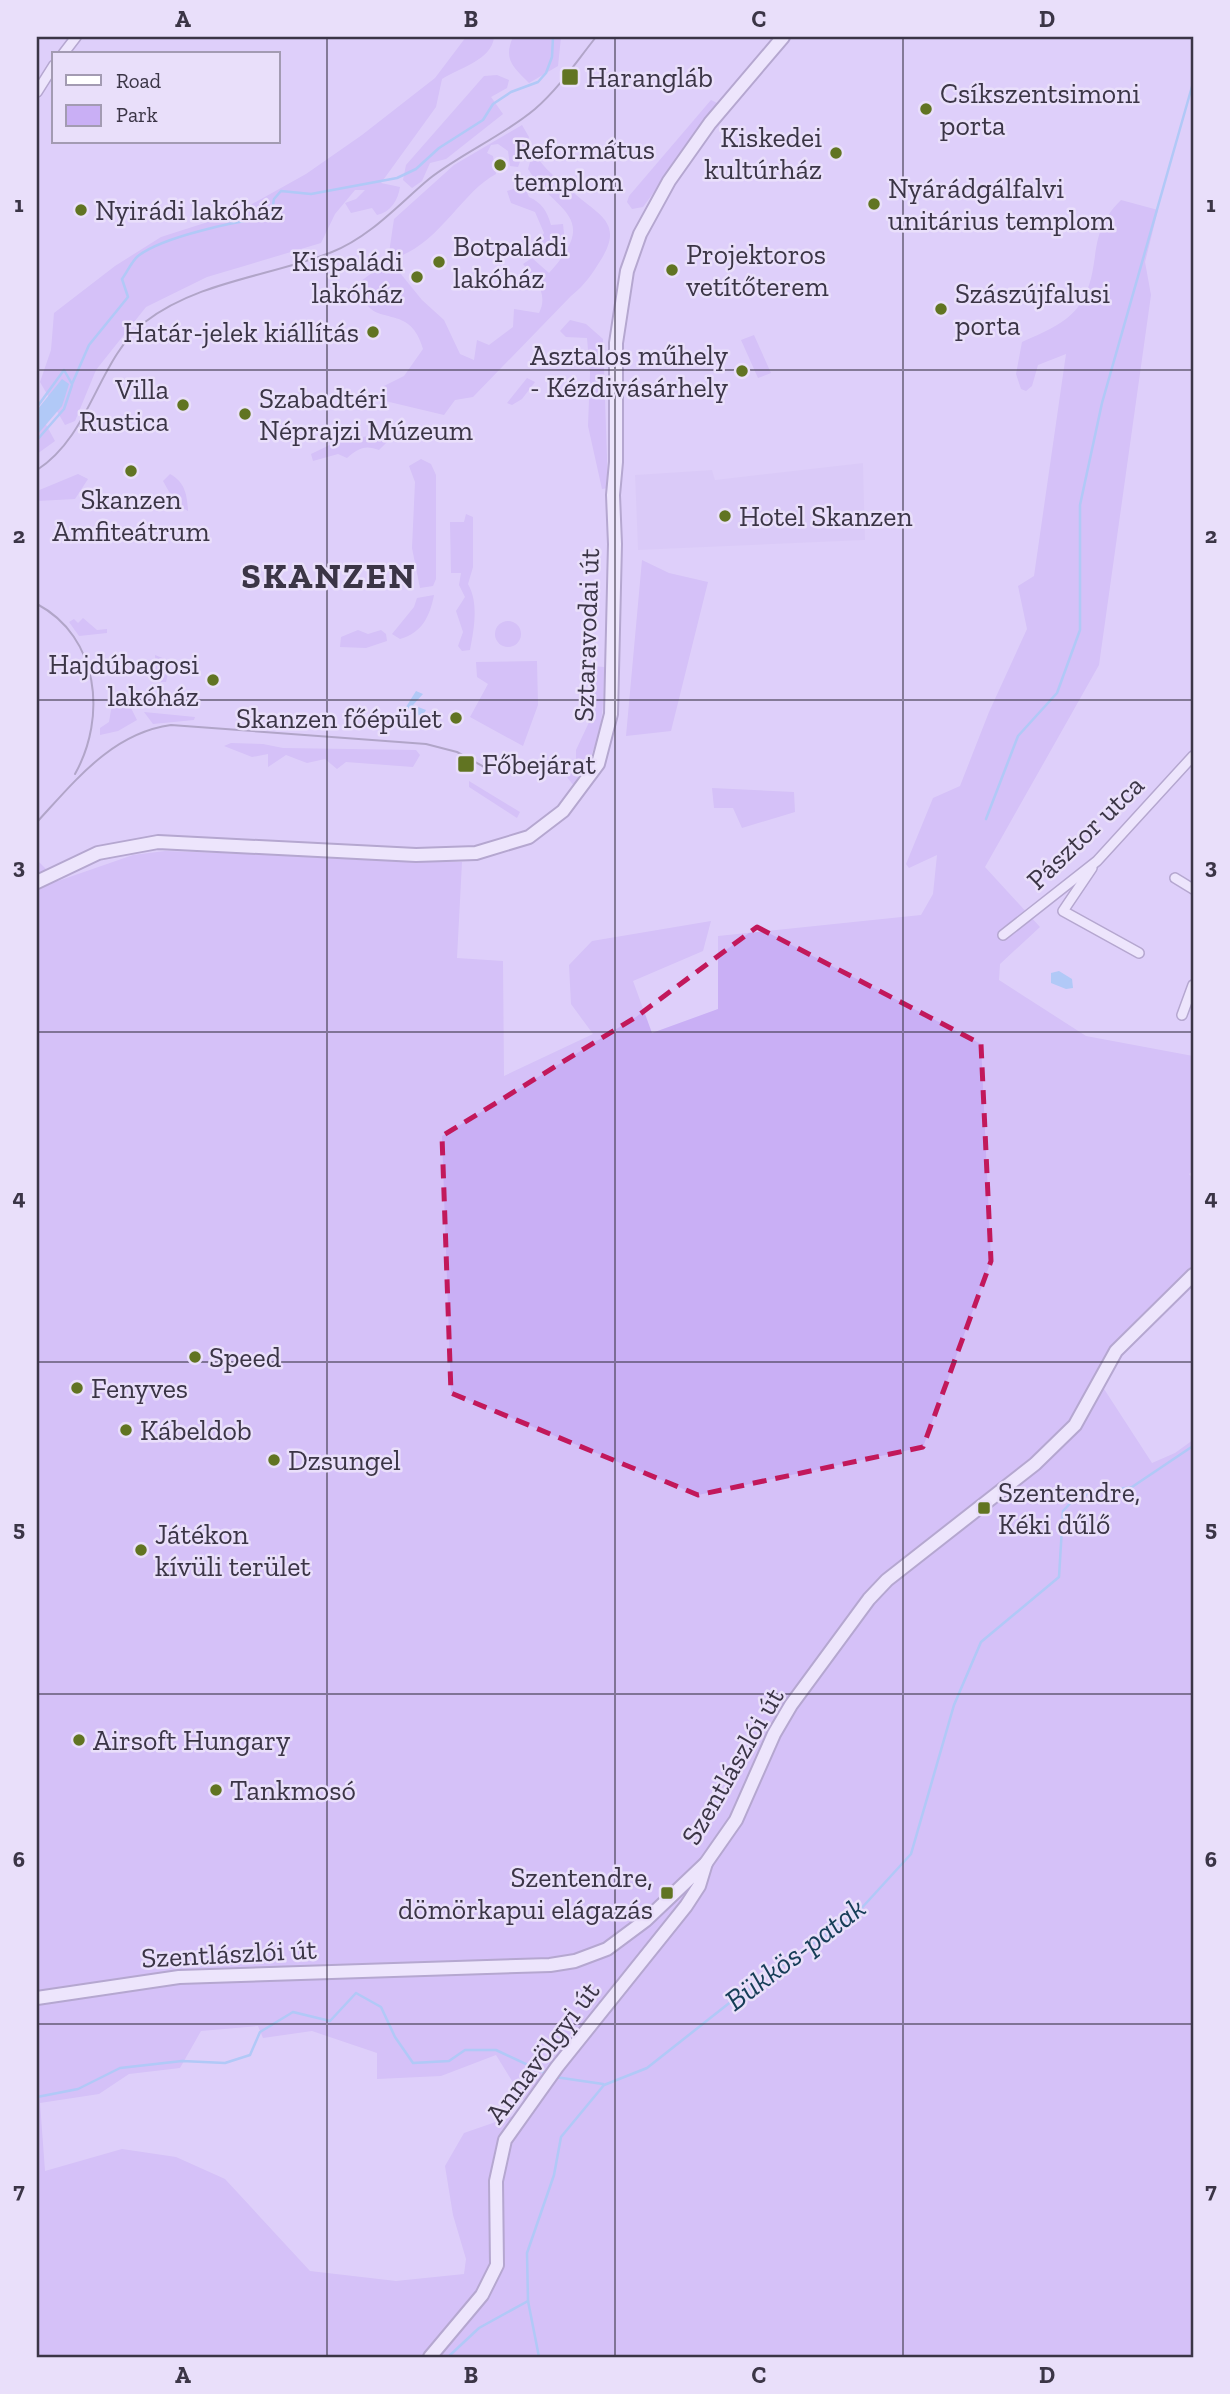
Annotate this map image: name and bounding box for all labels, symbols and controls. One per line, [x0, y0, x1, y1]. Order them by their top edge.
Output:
text: A [175, 5, 191, 33]
text: B [464, 5, 478, 33]
text: C [752, 5, 766, 33]
text: D [1039, 5, 1055, 33]
legend [52, 52, 280, 144]
place label: Harangláb [586, 61, 713, 94]
marker: Harangláb [560, 67, 580, 87]
text: Road [116, 68, 162, 93]
place label: Csíkszentsimoni porta [940, 77, 1140, 142]
marker: Csíkszentsimoni porta [918, 101, 934, 117]
text: Park [116, 102, 158, 127]
place label: Kiskedei kultúrház [704, 121, 822, 186]
place label: Református templom [514, 133, 655, 198]
marker: Kiskedei kultúrház [828, 145, 844, 161]
marker: Református templom [492, 157, 508, 173]
place label: Nyárádgálfalvi unitárius templom [888, 172, 1115, 237]
text: 1 [14, 190, 24, 218]
text: 1 [1206, 190, 1216, 218]
place label: Nyirádi lakóház [95, 194, 283, 227]
marker: Nyárádgálfalvi unitárius templom [866, 196, 882, 212]
marker: Nyirádi lakóház [73, 202, 89, 218]
place label: Botpaládi lakóház [453, 230, 568, 295]
place label: Projektoros vetítőterem [686, 238, 829, 303]
place label: Kispaládi lakóház [292, 245, 403, 310]
marker: Botpaládi lakóház [431, 254, 447, 270]
marker: Projektoros vetítőterem [664, 262, 680, 278]
marker: Kispaládi lakóház [409, 269, 425, 285]
place label: Szászújfalusi porta [955, 277, 1110, 342]
marker: Szászújfalusi porta [933, 301, 949, 317]
place label: Határ-jelek kiállítás [123, 316, 359, 349]
marker: Határ-jelek kiállítás [365, 324, 381, 340]
place label: Asztalos műhely - Kézdivásárhely [530, 339, 729, 404]
marker: Asztalos műhely - Kézdivásárhely [734, 363, 750, 379]
place label: Villa Rustica [79, 373, 169, 438]
place label: Szabadtéri Néprajzi Múzeum [259, 382, 473, 447]
marker: Villa Rustica [175, 397, 191, 413]
marker: Szabadtéri Néprajzi Múzeum [237, 406, 253, 422]
marker: Skanzen Amfiteátrum [123, 463, 139, 479]
place label: Skanzen Amfiteátrum [52, 483, 210, 548]
place label: Hotel Skanzen [739, 500, 912, 533]
marker: Hotel Skanzen [717, 508, 733, 524]
text: 2 [13, 521, 25, 549]
text: 2 [1205, 521, 1217, 549]
street label: Sztaravodai út [567, 547, 606, 722]
district label: SKANZEN [241, 555, 417, 597]
place label: Hajdúbagosi lakóház [48, 648, 199, 713]
marker: Hajdúbagosi lakóház [205, 672, 221, 688]
place label: Skanzen főépület [236, 702, 443, 735]
marker: Skanzen főépület [448, 710, 464, 726]
place label: Főbejárat [482, 748, 596, 781]
marker: Főbejárat [456, 754, 476, 774]
street label: Pásztor utca [1020, 768, 1151, 896]
text: 3 [13, 852, 25, 880]
text: 3 [1205, 852, 1217, 880]
text: 4 [12, 1183, 26, 1211]
text: 4 [1204, 1183, 1218, 1211]
place label: Speed [209, 1341, 281, 1374]
marker: Speed [187, 1349, 203, 1365]
place label: Fenyves [91, 1372, 188, 1405]
marker: Fenyves [69, 1380, 85, 1396]
place label: Kábeldob [140, 1414, 252, 1447]
marker: Kábeldob [118, 1422, 134, 1438]
place label: Dzsungel [288, 1444, 401, 1477]
marker: Dzsungel [266, 1452, 282, 1468]
place label: Szentendre, Kéki dűlő [998, 1476, 1140, 1541]
marker: Szentendre, Kéki dűlő [976, 1500, 992, 1516]
text: 5 [13, 1514, 25, 1542]
text: 5 [1205, 1514, 1217, 1542]
place label: Játékon kívüli terület [155, 1518, 311, 1583]
marker: Játékon kívüli terület [133, 1542, 149, 1558]
street label: Szentlászlói út [674, 1681, 791, 1851]
place label: Airsoft Hungary [93, 1724, 291, 1757]
marker: Airsoft Hungary [71, 1732, 87, 1748]
place label: Tankmosó [230, 1774, 356, 1807]
marker: Tankmosó [208, 1782, 224, 1798]
text: 6 [13, 1845, 25, 1873]
text: 6 [1205, 1845, 1217, 1873]
place label: Szentendre, dömörkapui elágazás [398, 1861, 653, 1926]
marker: Szentendre, dömörkapui elágazás [659, 1885, 675, 1901]
water label: Bükkös-patak [718, 1890, 872, 2018]
street label: Szentlászlói út [140, 1932, 318, 1975]
street label: Annavölgyi út [478, 1975, 607, 2130]
text: 7 [13, 2176, 25, 2204]
text: 7 [1205, 2176, 1217, 2204]
text: A [175, 2361, 191, 2389]
text: B [464, 2361, 478, 2389]
text: C [752, 2361, 766, 2389]
text: D [1039, 2361, 1055, 2389]

